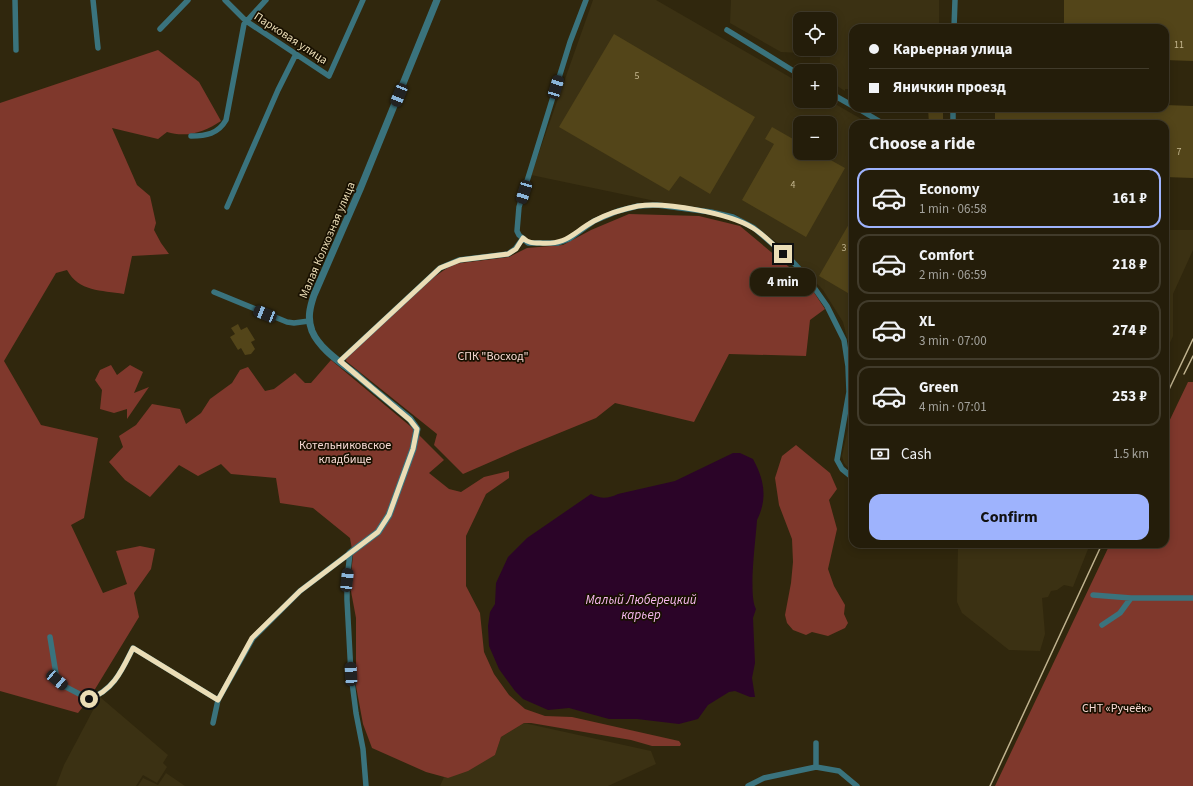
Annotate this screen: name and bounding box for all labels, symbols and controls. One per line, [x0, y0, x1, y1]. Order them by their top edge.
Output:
street label: Парковая улица [251, 8, 331, 69]
map controls [793, 12, 837, 160]
button: locate [793, 12, 837, 56]
house number: 11 [1174, 38, 1184, 52]
text: Карьерная улица [893, 39, 1013, 60]
button: + [793, 64, 837, 108]
house number: 5 [635, 69, 640, 83]
car [547, 74, 565, 100]
text: Яничкин проезд [893, 77, 1006, 98]
car [389, 82, 409, 108]
button: − [793, 116, 837, 160]
text: Choose a ride [869, 131, 975, 156]
house number: 7 [1177, 145, 1182, 159]
house number: 4 [791, 178, 796, 192]
street label: Малая Колхозная улица [295, 179, 360, 301]
car [515, 179, 533, 205]
text: Economy [919, 179, 980, 200]
icon: car [871, 180, 907, 216]
text: 161 ₽ [1112, 188, 1147, 209]
text: 1 min · 06:58 [919, 200, 987, 218]
house number: 3 [842, 241, 847, 255]
route end [774, 245, 792, 263]
text: Comfort [919, 245, 974, 266]
icon: car [871, 246, 907, 282]
text: 218 ₽ [1112, 254, 1147, 275]
text: 2 min · 06:59 [919, 266, 987, 284]
callout: 4 min [750, 268, 816, 296]
text: 4 min [767, 273, 799, 291]
car [252, 304, 278, 324]
text: XL [919, 311, 935, 332]
icon: car [871, 312, 907, 348]
text: 274 ₽ [1112, 320, 1147, 341]
text: 3 min · 07:00 [919, 332, 987, 350]
park label: СПК "Восход" [457, 348, 529, 365]
text: Green [919, 377, 959, 398]
icon: car [871, 378, 907, 414]
text: 253 ₽ [1112, 386, 1147, 407]
text: 4 min · 07:01 [919, 398, 987, 416]
park label: Котельниковское кладбище [299, 437, 391, 468]
icon: cash [869, 443, 891, 465]
text: Cash [901, 444, 932, 465]
text: 1.5 km [1113, 445, 1149, 463]
button: Confirm [869, 494, 1149, 540]
car [340, 567, 354, 593]
water label: Малый Люберецкий карьер [585, 591, 697, 624]
car [344, 662, 358, 686]
car [44, 668, 70, 692]
route start [80, 690, 98, 708]
park label: СНТ «Ручеёк» [1082, 700, 1152, 717]

